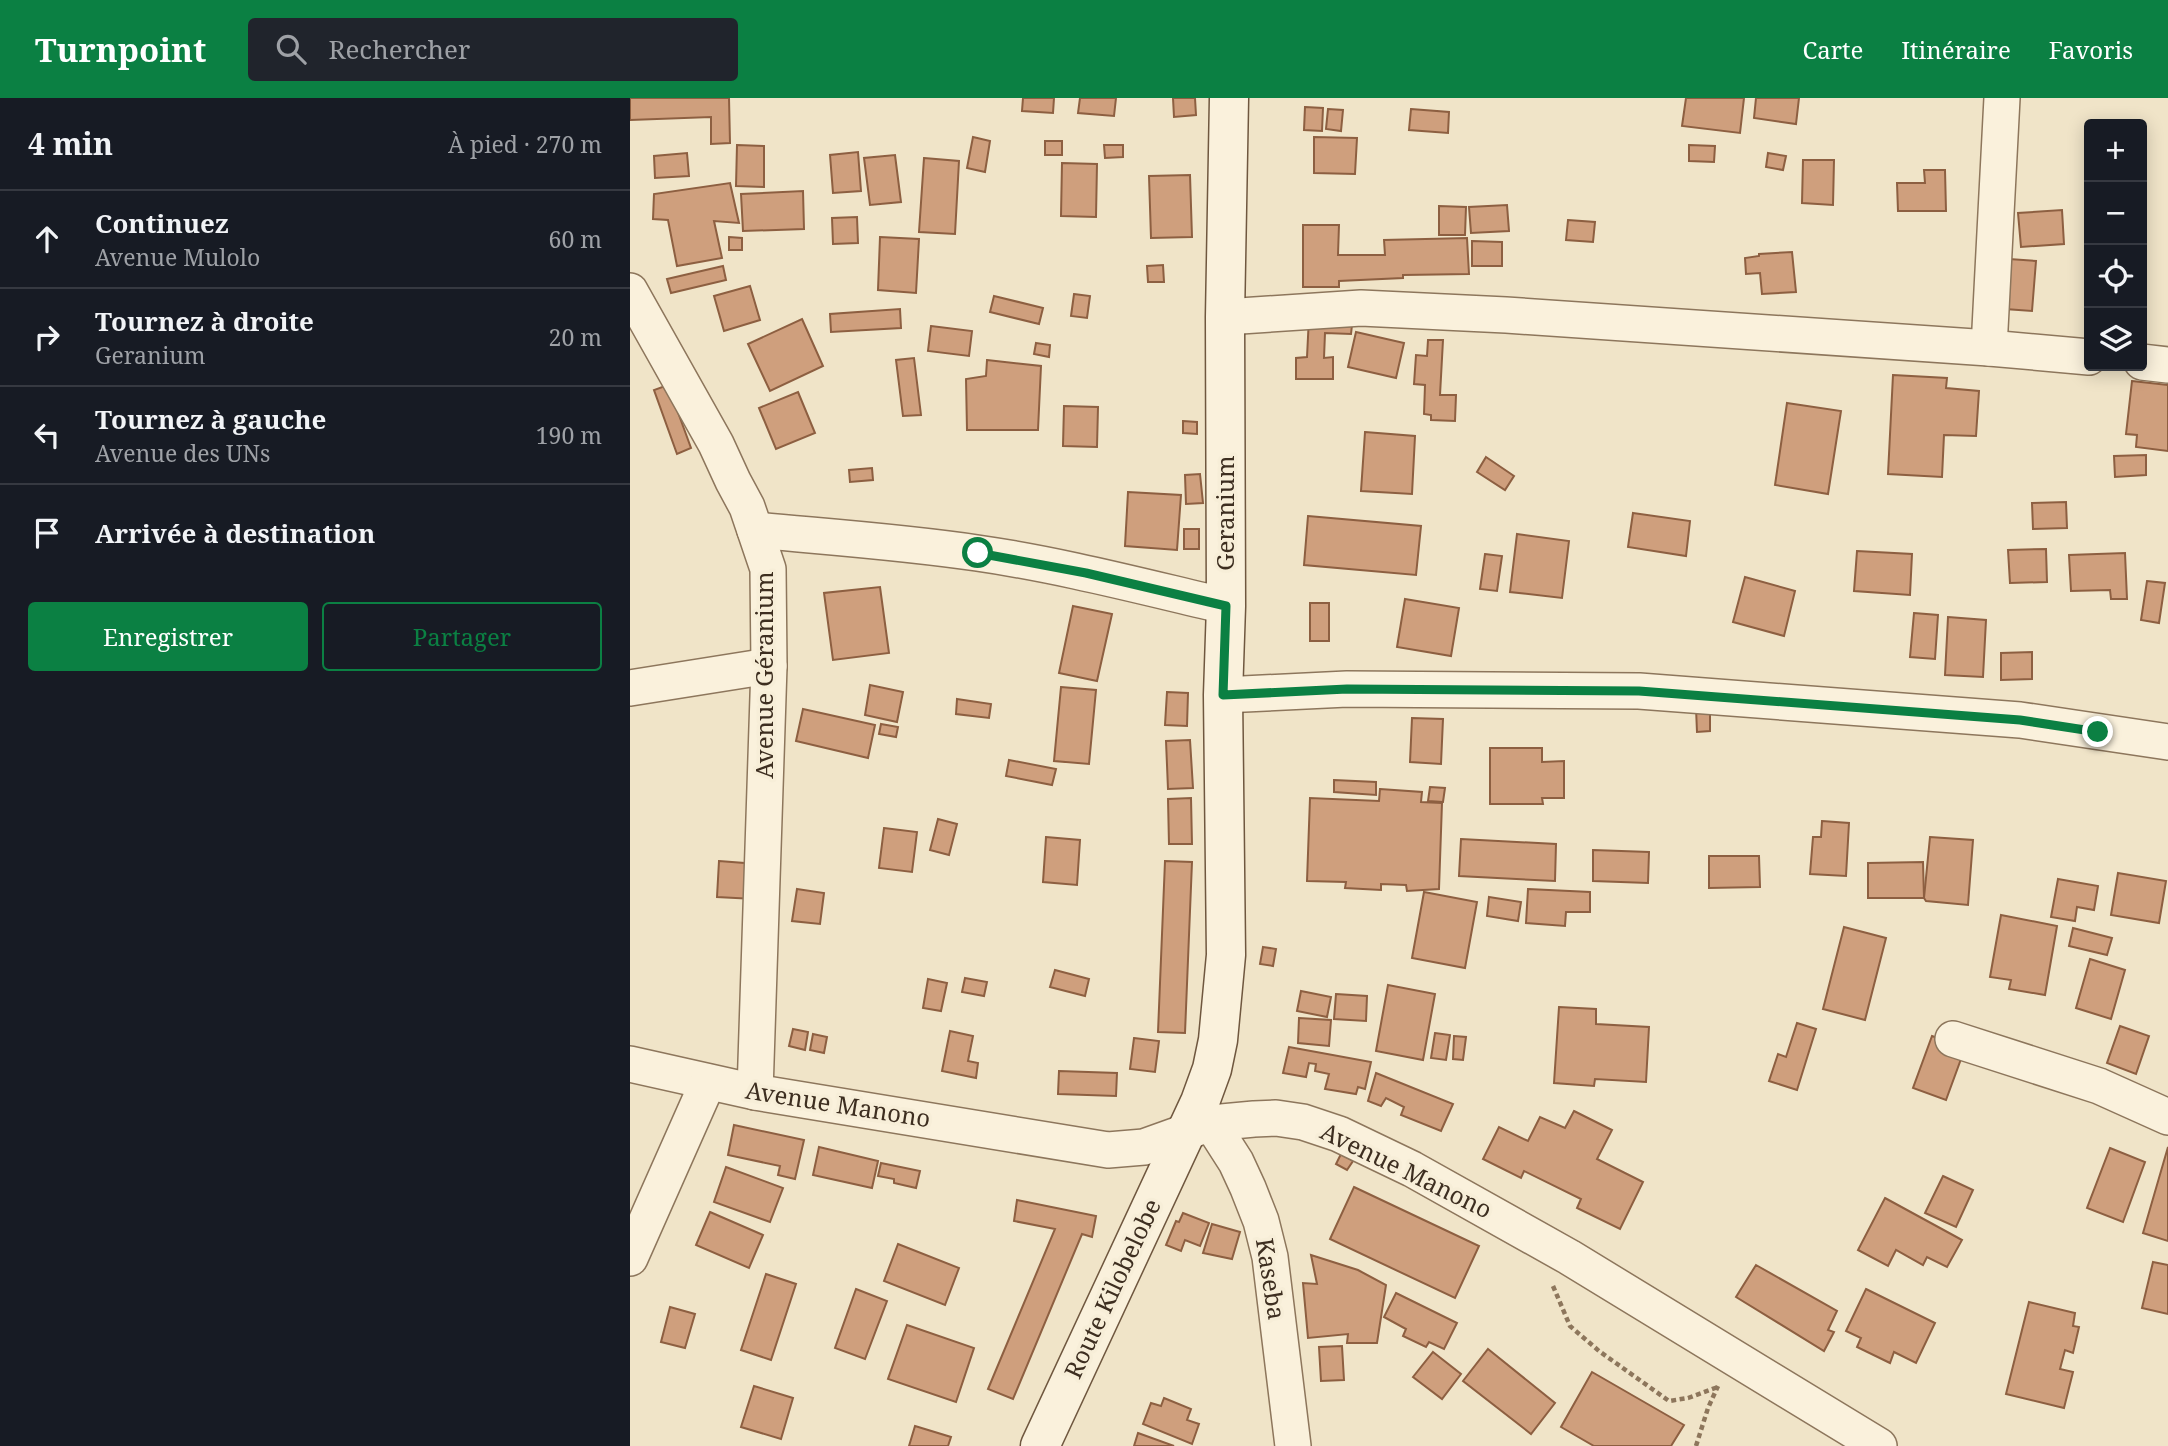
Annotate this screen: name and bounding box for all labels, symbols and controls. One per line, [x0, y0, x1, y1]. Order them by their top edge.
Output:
search box [248, 18, 738, 81]
text: Turnpoint [35, 27, 206, 72]
icon: search [272, 30, 310, 68]
text: Rechercher [328, 31, 470, 67]
text: Carte [1802, 33, 1863, 66]
text: Itinéraire [1901, 33, 2011, 66]
text: Favoris [2049, 33, 2133, 66]
map controls [2084, 119, 2147, 371]
button: + [2084, 119, 2147, 182]
text: 4 min [28, 123, 113, 164]
text: À pied · 270 m [448, 128, 602, 160]
button: − [2084, 182, 2147, 245]
text: Continuez [95, 205, 229, 241]
icon: ahead [28, 220, 66, 258]
text: 60 m [549, 223, 602, 255]
text: Avenue Mulolo [95, 241, 260, 273]
button: locate [2084, 245, 2147, 308]
text: Tournez à droite [95, 303, 314, 339]
button: layers [2084, 308, 2147, 371]
icon: right [28, 318, 66, 356]
text: 20 m [549, 321, 602, 353]
text: Geranium [95, 339, 206, 371]
text: Tournez à gauche [95, 401, 326, 437]
icon: left [28, 416, 66, 454]
text: 190 m [536, 419, 602, 451]
text: Avenue des UNs [95, 437, 270, 469]
street label: Geranium [1208, 455, 1241, 571]
icon: arrive [28, 514, 66, 552]
text: Arrivée à destination [95, 515, 375, 551]
route start [962, 537, 993, 568]
street label: Avenue Géranium [747, 571, 780, 779]
button: Enregistrer [28, 602, 308, 671]
button: Partager [322, 602, 602, 671]
route end [2082, 716, 2113, 747]
street label: Avenue Manono [743, 1073, 933, 1134]
street label: Avenue Manono [1316, 1114, 1498, 1225]
street label: Route Kilobelobe [1056, 1193, 1168, 1384]
street label: Kaseba [1249, 1236, 1294, 1322]

